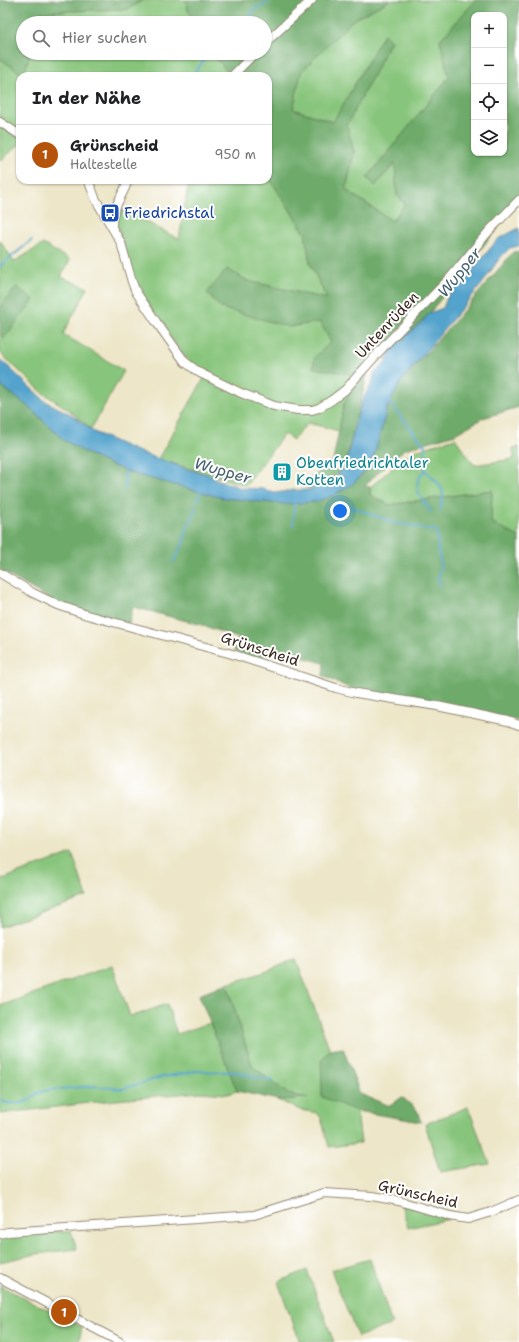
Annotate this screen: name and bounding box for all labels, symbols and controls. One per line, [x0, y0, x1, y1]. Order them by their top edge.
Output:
map controls [471, 12, 507, 156]
button: + [471, 12, 507, 48]
search box [16, 16, 272, 60]
icon: search [30, 27, 52, 49]
text: Hier suchen [62, 28, 147, 48]
button: − [471, 48, 507, 84]
button: locate [471, 84, 507, 120]
text: In der Nähe [32, 87, 141, 109]
button: layers [471, 120, 507, 156]
text: Grünscheid [70, 136, 159, 156]
text: 1 [42, 146, 48, 163]
text: 950 m [215, 146, 256, 163]
text: Haltestelle [70, 156, 137, 173]
bus stop icon: Friedrichstal [99, 202, 121, 224]
place label: Friedrichstal [124, 203, 215, 223]
water label: Wupper [433, 243, 486, 302]
street label: Untenrüden [351, 287, 423, 363]
water label: Wupper [192, 452, 254, 489]
place label: Obenfriedrichtaler Kotten [296, 453, 429, 490]
building icon: Obenfriedrichtaler Kotten [271, 461, 293, 483]
your location [330, 501, 350, 521]
street label: Grünscheid [218, 627, 302, 671]
street label: Grünscheid [376, 1175, 460, 1213]
pin: 1 [51, 1297, 77, 1327]

